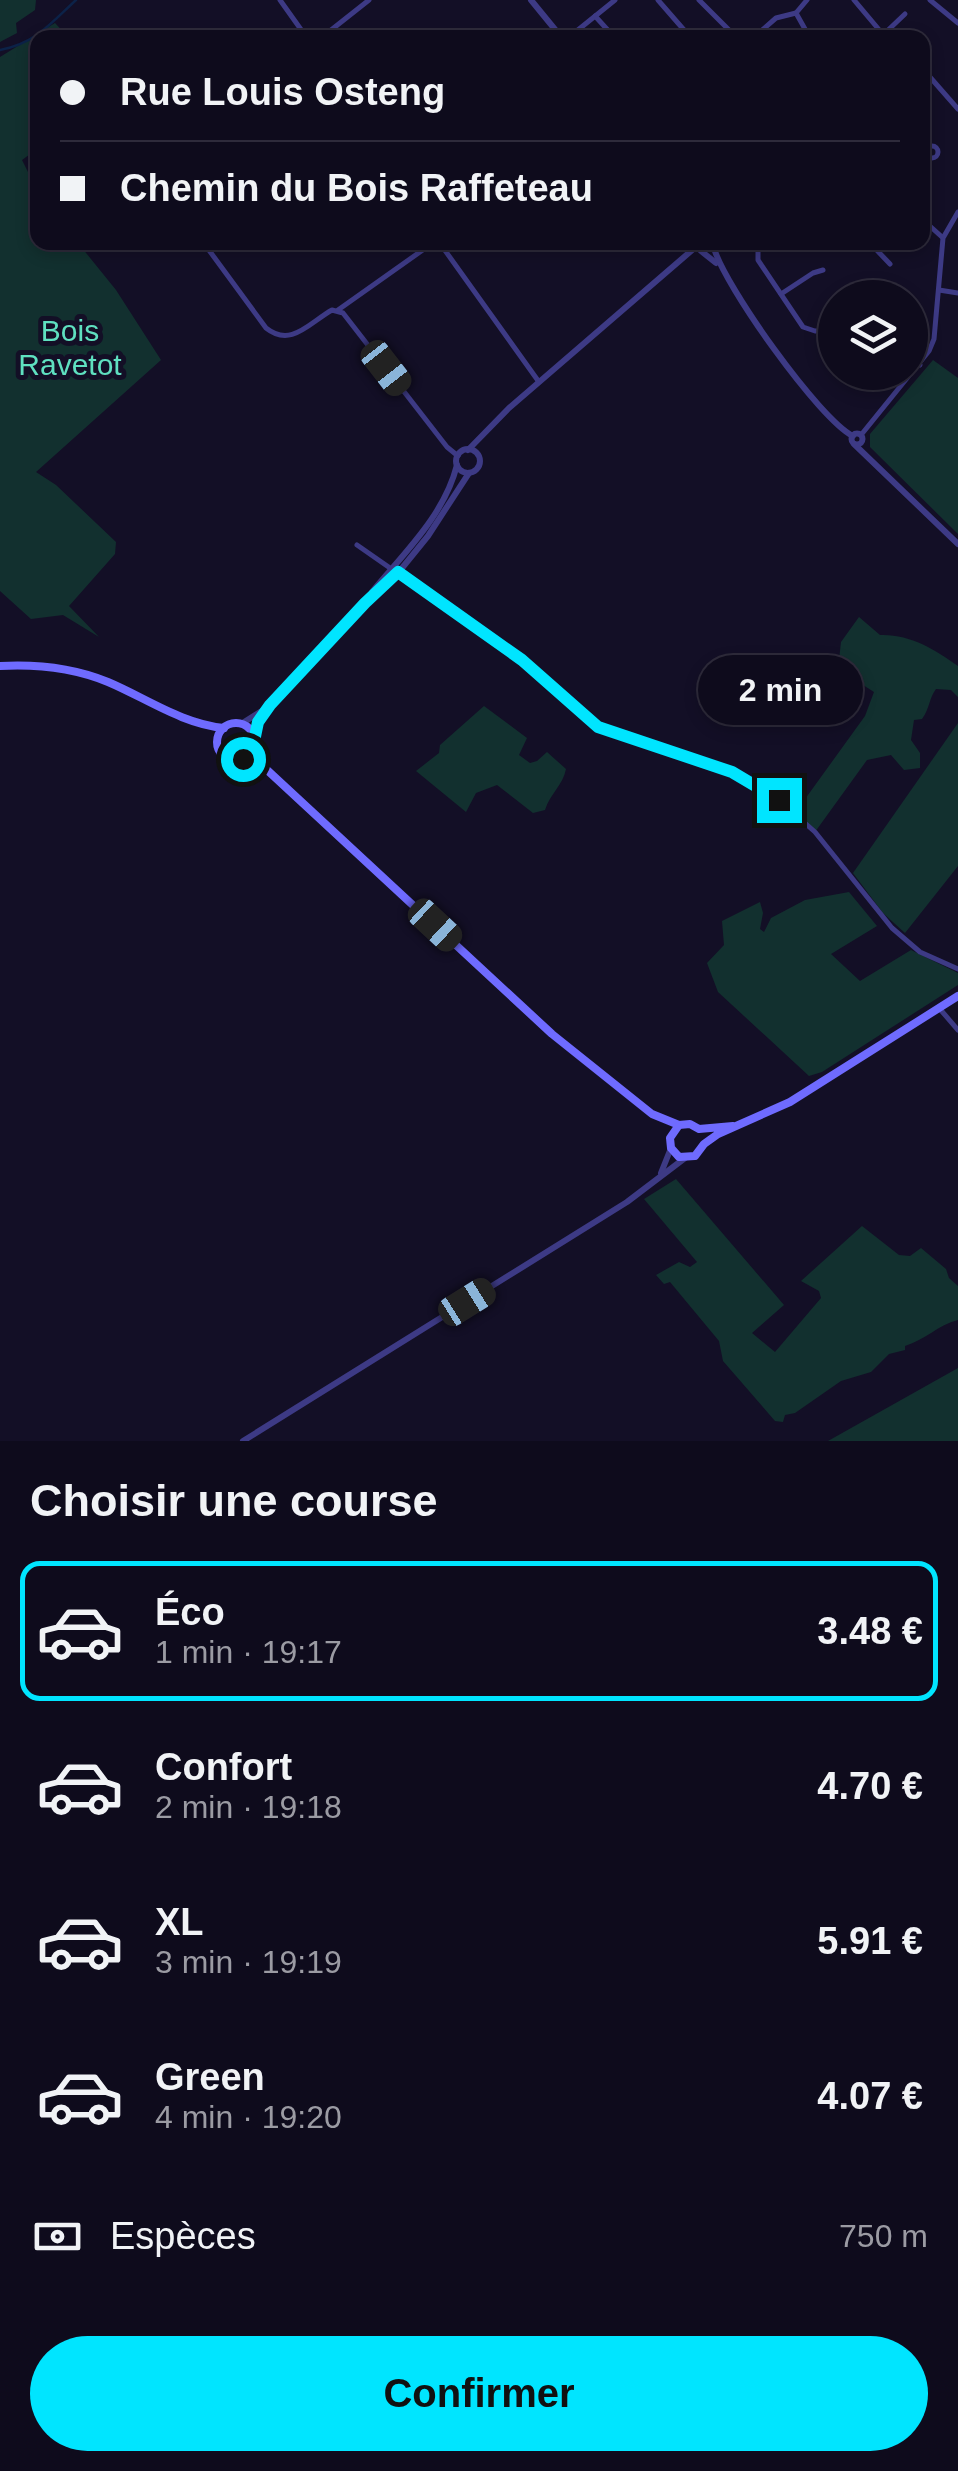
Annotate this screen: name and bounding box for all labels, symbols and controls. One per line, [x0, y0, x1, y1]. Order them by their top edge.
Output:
text: Rue Louis Osteng [120, 71, 445, 113]
text: Chemin du Bois Raffeteau [120, 167, 593, 209]
map controls [818, 280, 928, 390]
button: layers [818, 280, 928, 390]
park label: Bois Ravetot [18, 314, 122, 381]
car [356, 335, 416, 401]
callout: 2 min [696, 655, 862, 725]
text: 2 min [739, 672, 822, 708]
route start [221, 737, 266, 782]
route end [757, 778, 802, 823]
car [403, 894, 467, 956]
car [434, 1273, 500, 1331]
text: Choisir une course [30, 1475, 438, 1526]
icon: car [35, 1586, 125, 1676]
text: Éco [155, 1591, 225, 1633]
text: 3.48 € [817, 1610, 923, 1652]
text: 1 min · 19:17 [155, 1634, 342, 1670]
icon: car [35, 1741, 125, 1831]
text: Confort [155, 1746, 292, 1788]
text: 4.70 € [817, 1765, 923, 1807]
text: 2 min · 19:18 [155, 1789, 342, 1825]
icon: car [35, 1896, 125, 1986]
text: XL [155, 1901, 204, 1943]
text: 5.91 € [817, 1920, 923, 1962]
text: 3 min · 19:19 [155, 1944, 342, 1980]
icon: car [35, 2051, 125, 2141]
text: Green [155, 2056, 265, 2098]
text: 4.07 € [817, 2075, 923, 2117]
text: 4 min · 19:20 [155, 2099, 342, 2135]
icon: cash [30, 2209, 85, 2264]
text: Espèces [110, 2215, 256, 2257]
text: 750 m [839, 2218, 928, 2254]
button: Confirmer [30, 2336, 928, 2451]

